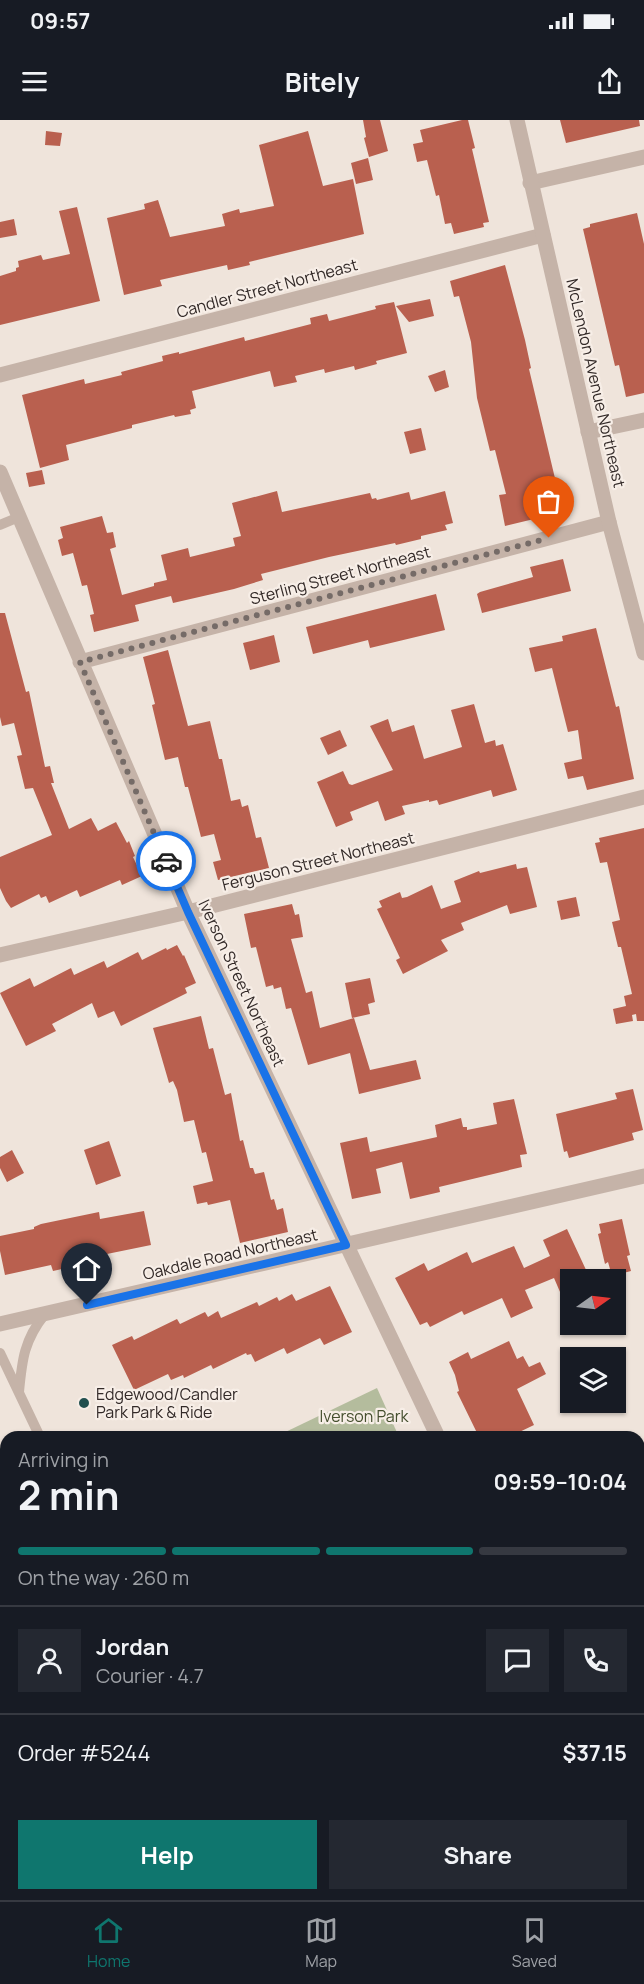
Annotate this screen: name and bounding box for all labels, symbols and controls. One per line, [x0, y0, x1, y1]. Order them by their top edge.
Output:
text: 09:57 [30, 6, 90, 36]
text: Bitely [285, 63, 359, 100]
icon: menu [18, 65, 51, 98]
icon: share [593, 65, 626, 98]
street label: Candler Street Northeast [174, 253, 360, 323]
street label: McLendon Avenue Northeast [561, 276, 631, 490]
pin [523, 476, 574, 538]
icon: bag [532, 485, 565, 518]
street label: Sterling Street Northeast [247, 540, 433, 610]
street label: Ferguson Street Northeast [220, 826, 416, 896]
courier [136, 831, 196, 891]
icon: car [150, 845, 183, 878]
street label: Iverson Street Northeast [194, 896, 290, 1070]
street label: Oakdale Road Northeast [140, 1223, 320, 1285]
pin [61, 1243, 112, 1305]
icon: home [70, 1252, 103, 1285]
north arrow [560, 1269, 626, 1335]
map controls [560, 1269, 626, 1413]
button: layers [560, 1347, 626, 1413]
place label: Edgewood/Candler Park Park & Ride [96, 1383, 238, 1423]
marker: Edgewood/Candler Park Park & Ride [77, 1396, 91, 1410]
park label: Iverson Park [320, 1405, 409, 1427]
text: Arriving in [18, 1446, 109, 1473]
text: 09:59–10:04 [493, 1467, 627, 1497]
text: 2 min [18, 1468, 119, 1522]
text: On the way · 260 m [18, 1564, 189, 1591]
button: person [18, 1629, 81, 1692]
button: chat [486, 1629, 549, 1692]
button: phone [564, 1629, 627, 1692]
text: Jordan [96, 1632, 169, 1662]
text: Courier · 4.7 [96, 1662, 204, 1689]
text: Order #5244 [18, 1738, 150, 1768]
text: $37.15 [562, 1738, 627, 1768]
button: Help [18, 1820, 317, 1889]
button: Share [329, 1820, 627, 1889]
tab: Home [87, 1914, 130, 1972]
tab: Map [305, 1914, 338, 1972]
tab: Saved [512, 1914, 557, 1972]

